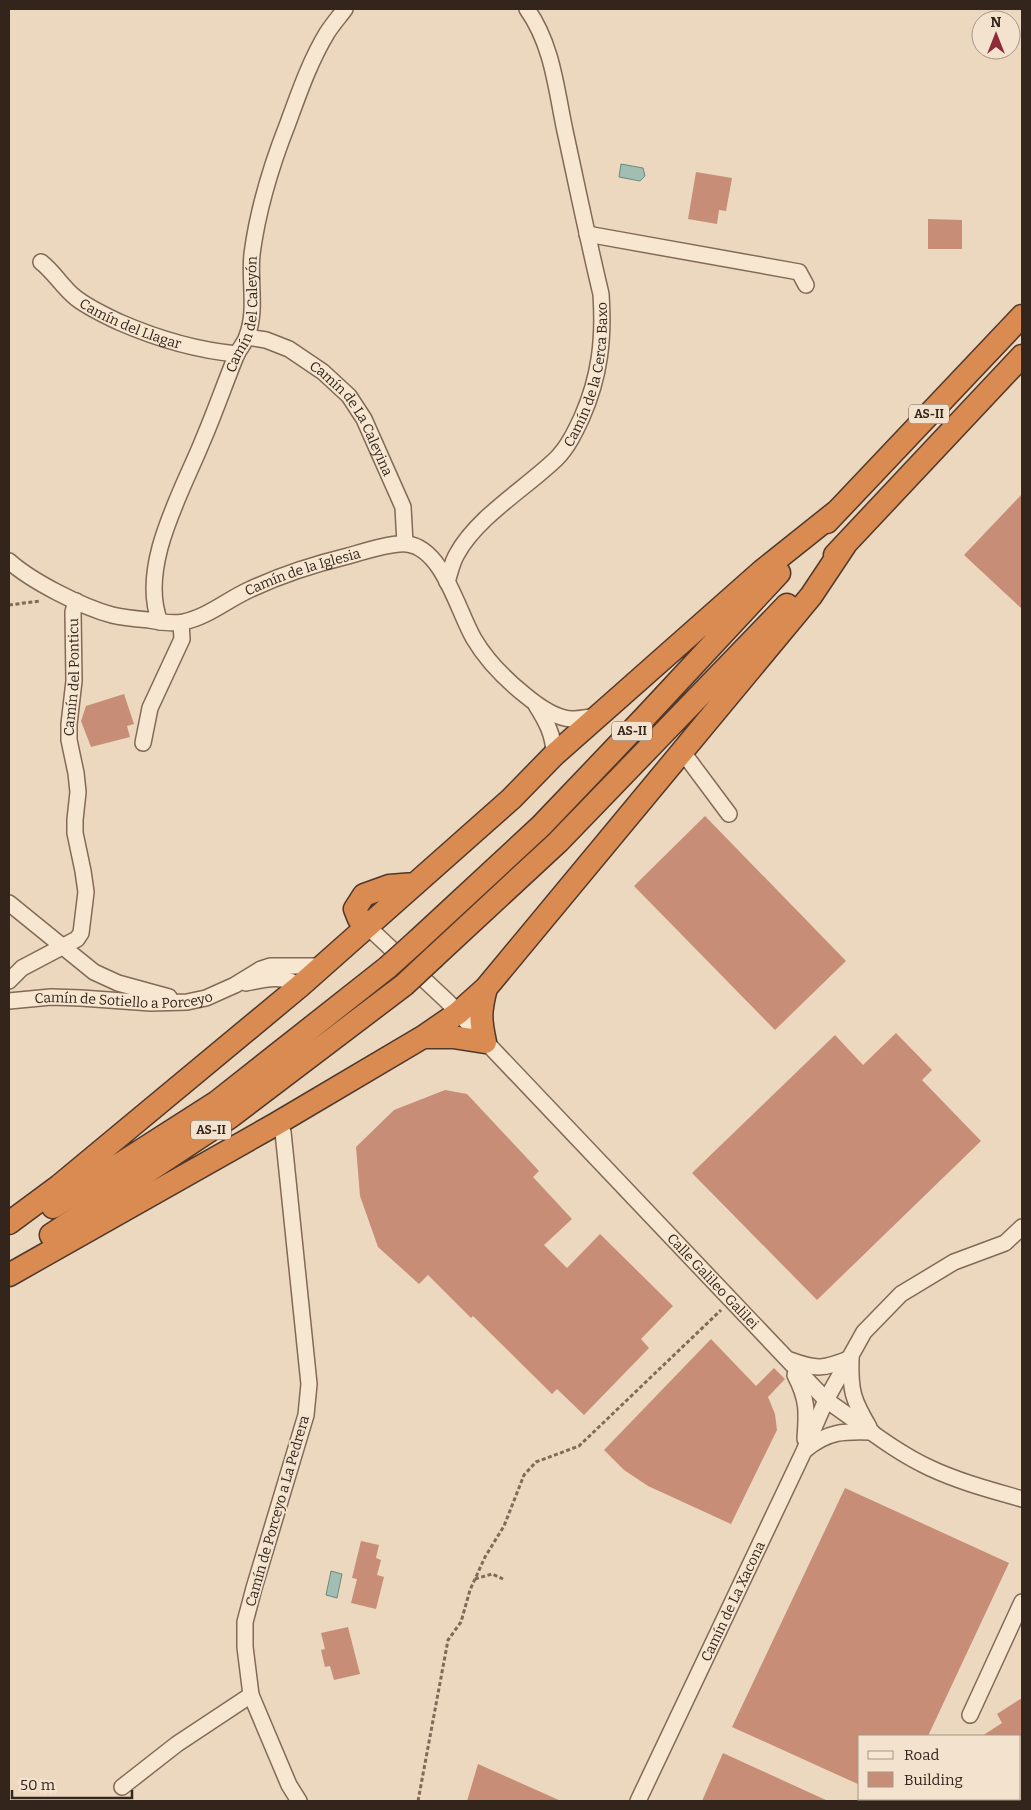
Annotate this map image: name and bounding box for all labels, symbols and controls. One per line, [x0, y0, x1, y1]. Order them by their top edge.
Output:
north arrow [971, 10, 1021, 60]
text: N [991, 14, 1002, 31]
street label: Camín del Caleyón [222, 256, 261, 375]
street label: Camín del Llagar [76, 295, 183, 353]
street label: Camín de la Cerca Baxo [560, 302, 611, 450]
street label: Camín de La Caleyina [306, 357, 396, 479]
road number: AS-II [909, 404, 949, 424]
street label: Camín de la Iglesia [242, 545, 363, 600]
street label: Camín del Ponticu [61, 618, 83, 736]
road number: AS-II [612, 721, 652, 740]
street label: Camín de Sotiello a Porceyo [34, 988, 216, 1012]
road number: AS-II [191, 1120, 231, 1140]
street label: Calle Galileo Galilei [663, 1230, 762, 1333]
street label: Camín de Porceyo a La Pedrera [242, 1413, 313, 1609]
street label: Camín de La Xacona [697, 1538, 769, 1664]
legend [858, 1735, 1021, 1800]
text: Road [904, 1746, 939, 1764]
scale bar [12, 1768, 132, 1800]
text: Building [904, 1771, 963, 1789]
text: 50 m [20, 1776, 56, 1794]

